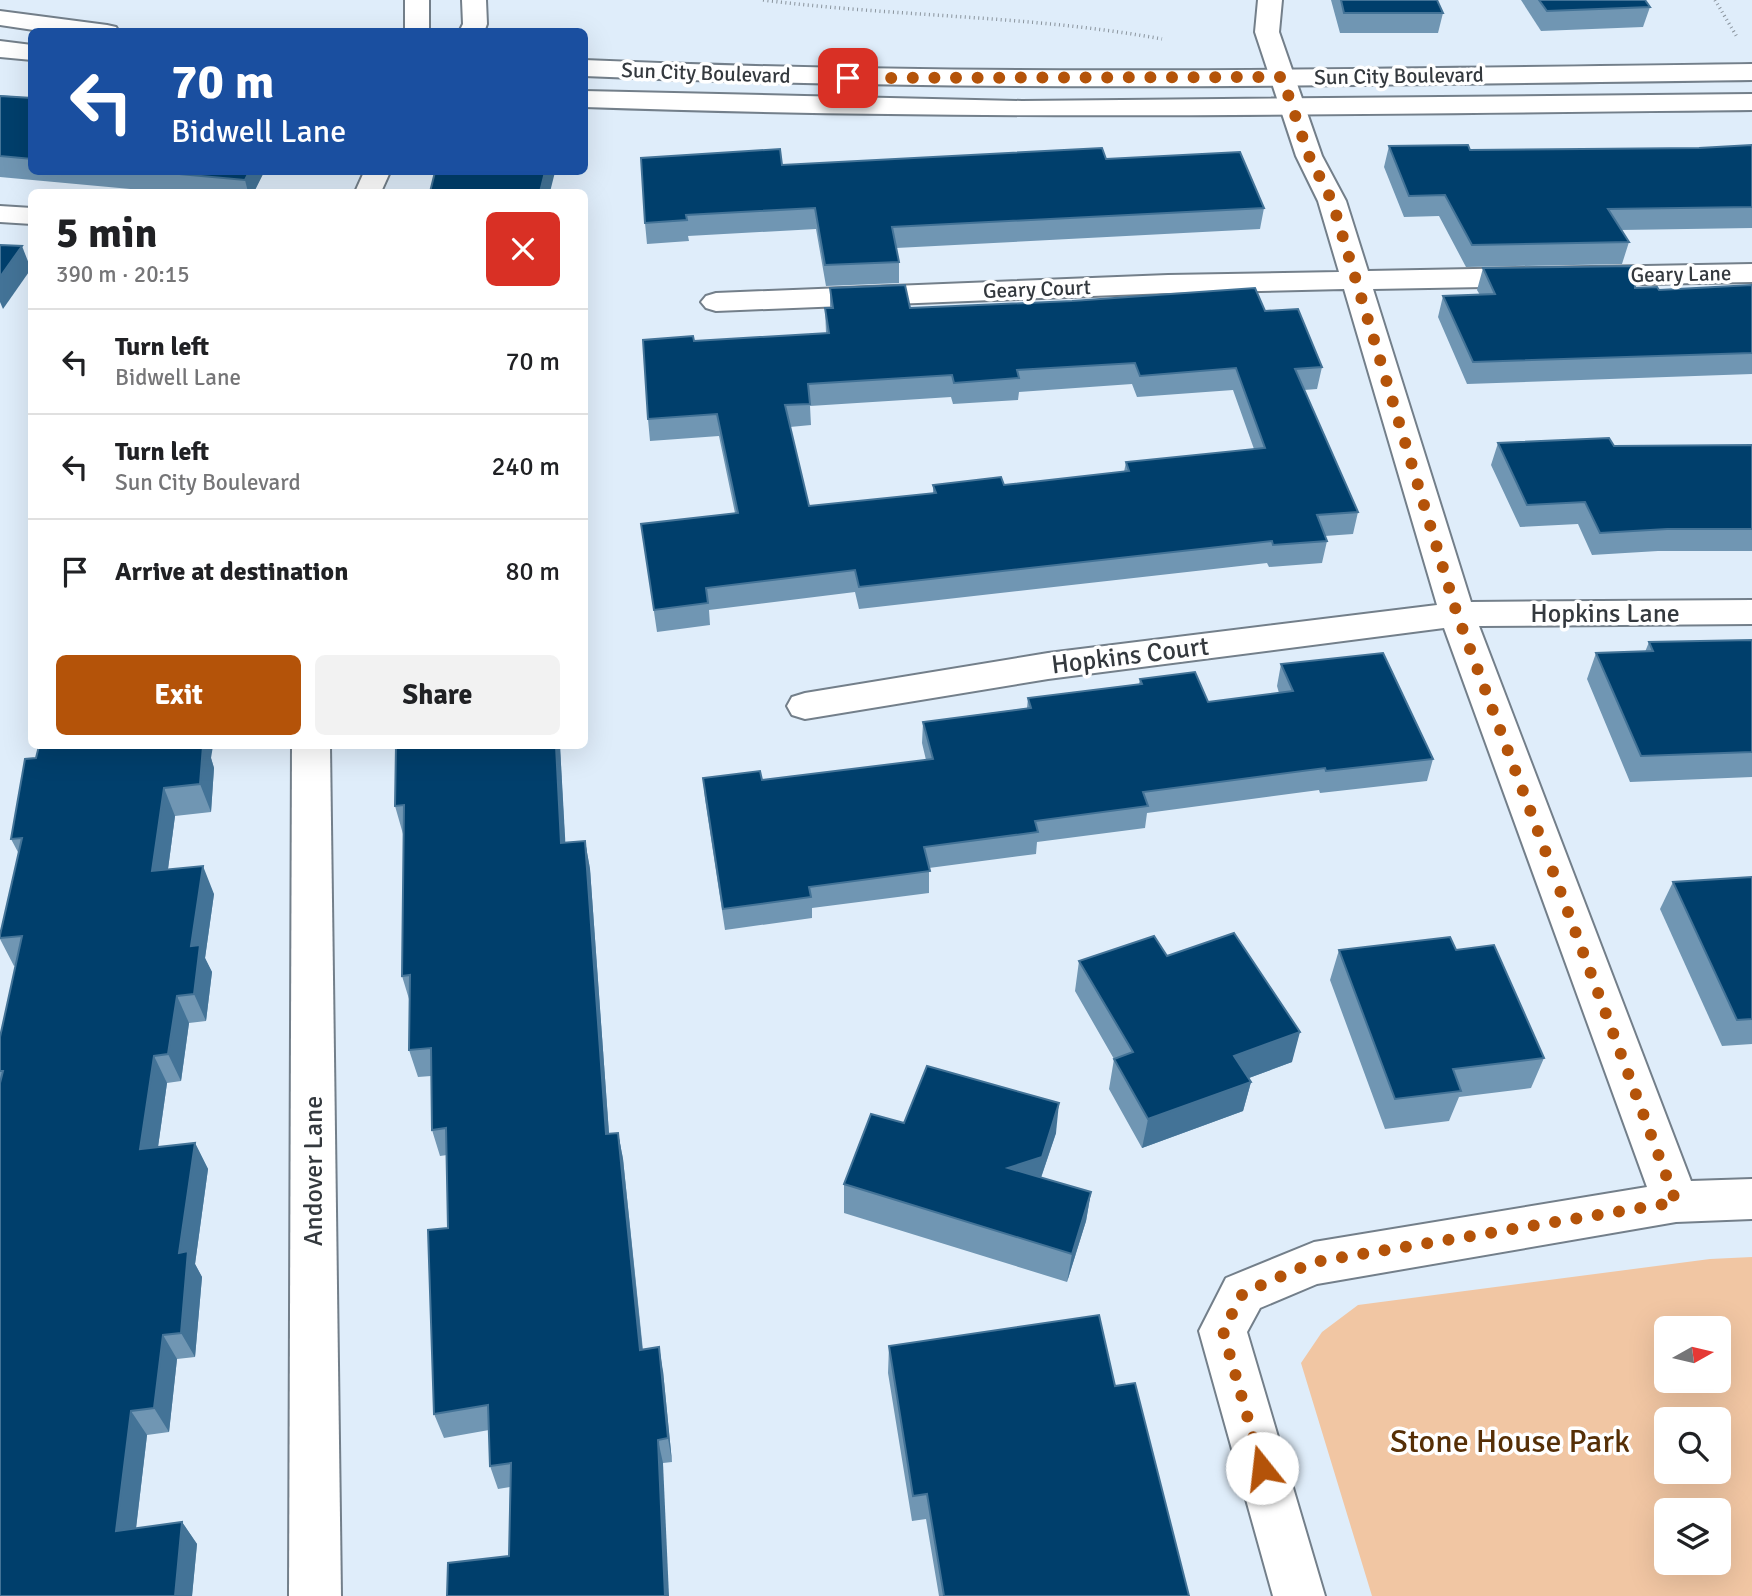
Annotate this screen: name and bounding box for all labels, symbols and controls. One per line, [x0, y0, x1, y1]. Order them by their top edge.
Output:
pin [818, 48, 878, 108]
text: 70 m [171, 52, 274, 112]
icon: left [56, 56, 147, 147]
street label: Sun City Boulevard [621, 57, 791, 89]
icon: arrive [829, 59, 867, 97]
street label: Sun City Boulevard [1314, 62, 1484, 90]
text: Bidwell Lane [171, 112, 346, 151]
text: 5 min [56, 208, 157, 259]
button: close [486, 212, 560, 286]
text: 390 m · 20:15 [56, 260, 190, 289]
street label: Geary Lane [1630, 260, 1732, 288]
street label: Geary Court [983, 274, 1091, 304]
text: Turn left [115, 331, 209, 363]
icon: left [56, 343, 94, 381]
text: 70 m [505, 346, 560, 378]
text: Bidwell Lane [115, 363, 241, 392]
text: Turn left [115, 436, 209, 468]
icon: left [56, 448, 94, 486]
text: 240 m [491, 451, 560, 483]
text: Sun City Boulevard [115, 468, 301, 497]
icon: arrive [56, 553, 94, 591]
text: Arrive at destination [115, 556, 348, 588]
text: 80 m [505, 556, 560, 588]
street label: Hopkins Lane [1530, 598, 1680, 630]
street label: Hopkins Court [1050, 630, 1211, 682]
button: Exit [56, 655, 301, 735]
button: Share [315, 655, 560, 735]
street label: Andover Lane [298, 1096, 330, 1246]
north arrow [1654, 1316, 1731, 1393]
map controls [1654, 1316, 1731, 1575]
button: search [1654, 1407, 1731, 1484]
park label: Stone House Park [1390, 1422, 1630, 1461]
position arrow [1225, 1431, 1299, 1505]
button: layers [1654, 1498, 1731, 1575]

